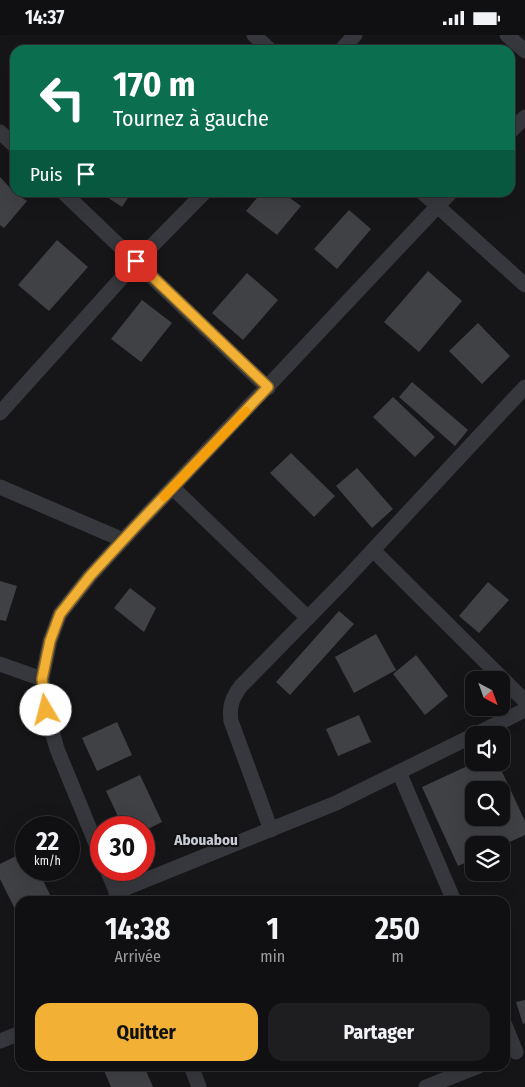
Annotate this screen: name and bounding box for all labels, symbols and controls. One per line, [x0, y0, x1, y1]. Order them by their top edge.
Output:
text: 14:37 [25, 6, 64, 29]
text: 170 m [113, 63, 196, 105]
icon: left [30, 65, 95, 130]
text: Tournez à gauche [113, 105, 269, 132]
icon: arrive [72, 160, 100, 188]
text: Puis [30, 163, 62, 186]
pin [115, 240, 157, 282]
icon: arrive [122, 247, 150, 275]
north arrow [465, 671, 510, 716]
map controls [465, 671, 510, 881]
position arrow [19, 683, 71, 735]
button: sound [465, 726, 510, 771]
button: search [465, 781, 510, 826]
speed limit sign: 30 [90, 816, 155, 881]
text: 22 [36, 827, 59, 857]
district label: Abouabou [173, 831, 238, 849]
button: layers [465, 836, 510, 881]
text: km/h [34, 854, 61, 868]
text: 14:38 [105, 911, 170, 947]
text: 1 [266, 911, 279, 947]
text: 250 [375, 911, 420, 947]
text: Arrivée [114, 947, 161, 966]
text: min [260, 947, 285, 966]
text: m [391, 947, 404, 966]
button: Quitter [35, 1003, 258, 1061]
button: Partager [268, 1003, 490, 1061]

